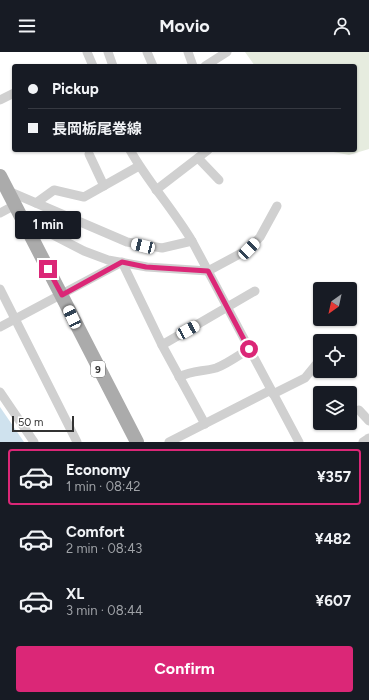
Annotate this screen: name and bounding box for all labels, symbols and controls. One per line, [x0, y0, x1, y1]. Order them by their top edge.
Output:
icon: menu [16, 15, 38, 37]
text: Movio [159, 15, 210, 37]
icon: person [331, 15, 353, 37]
text: Pickup [52, 80, 99, 98]
text: 長岡栃尾巻線 [52, 120, 142, 138]
callout: 1 min [15, 211, 81, 239]
text: 1 min [33, 217, 63, 232]
car [236, 236, 262, 262]
car [130, 237, 156, 255]
route end [39, 260, 57, 278]
north arrow [313, 282, 357, 326]
map controls [313, 282, 357, 430]
car [61, 304, 83, 330]
car [175, 319, 201, 341]
button: locate [313, 334, 357, 378]
route start [240, 340, 258, 358]
road number: 9 [91, 361, 105, 377]
button: layers [313, 386, 357, 430]
scale bar [12, 414, 74, 433]
text: 50 m [18, 416, 43, 429]
icon: car [18, 459, 54, 495]
text: Economy [66, 461, 131, 479]
text: ¥357 [317, 468, 351, 486]
text: 1 min · 08:42 [66, 479, 141, 494]
icon: car [18, 521, 54, 557]
text: Comfort [66, 523, 125, 541]
text: ¥482 [315, 530, 351, 548]
text: 2 min · 08:43 [66, 541, 142, 556]
icon: car [18, 583, 54, 619]
text: XL [66, 585, 84, 603]
text: ¥607 [315, 592, 351, 610]
text: 3 min · 08:44 [66, 603, 143, 618]
button: Confirm [16, 646, 353, 692]

